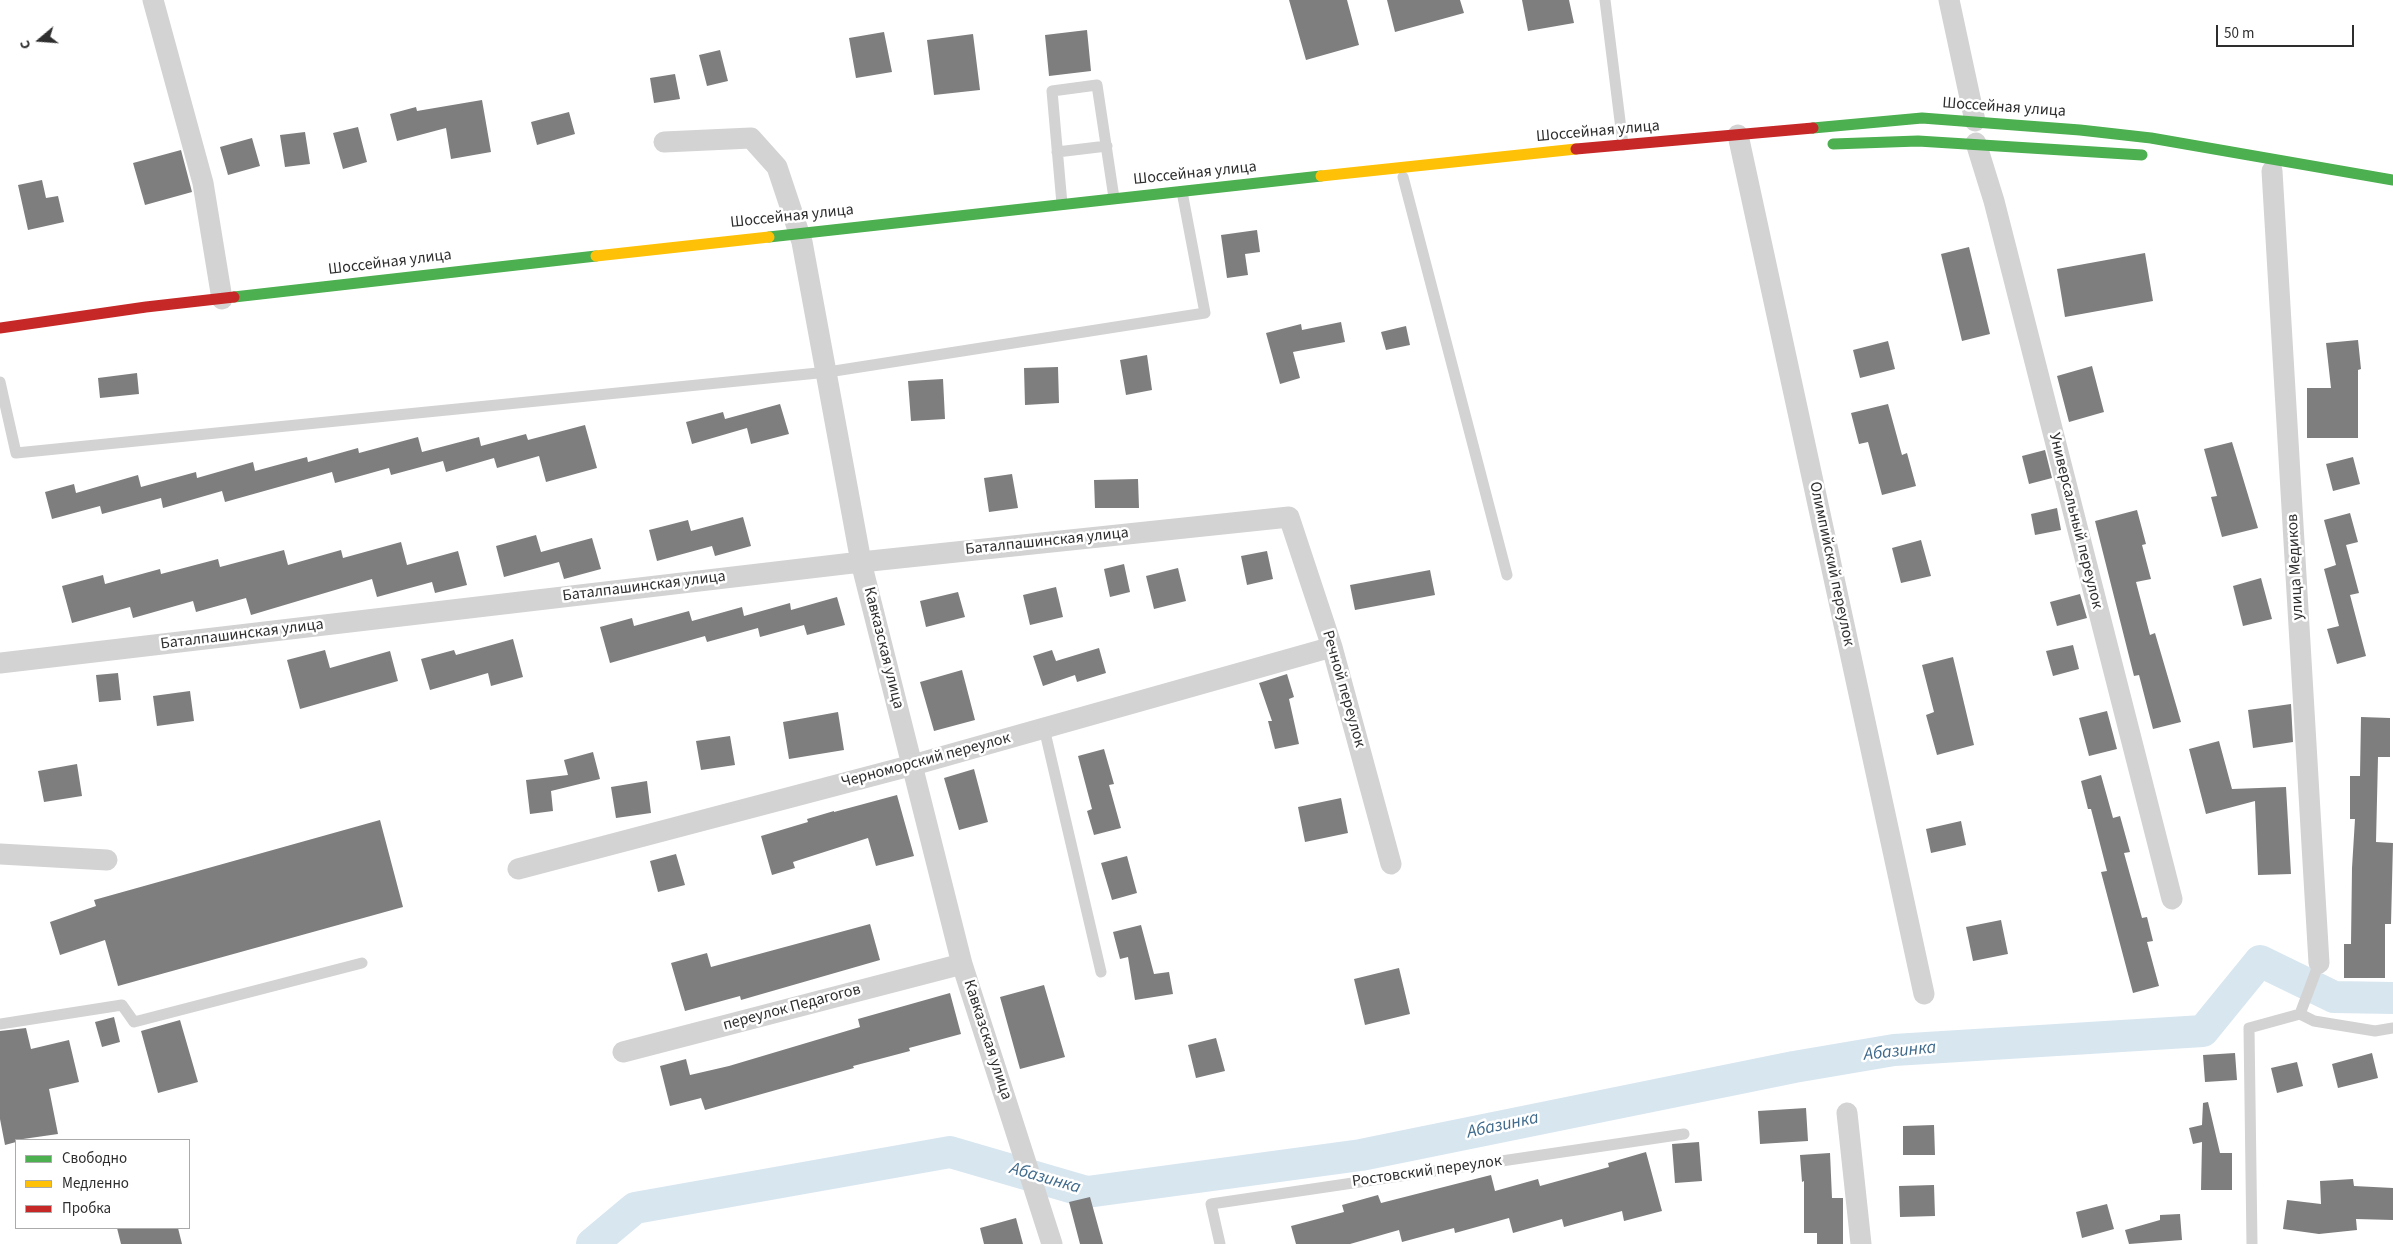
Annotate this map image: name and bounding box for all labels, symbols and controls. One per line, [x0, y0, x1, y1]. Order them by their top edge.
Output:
north arrow [15, 15, 65, 65]
scale bar [2218, 15, 2356, 47]
text: 50 m [2224, 23, 2254, 44]
text: С [15, 38, 37, 52]
street label: Шоссейная улица [1941, 94, 2067, 122]
street label: Шоссейная улица [1535, 117, 1661, 147]
street label: Шоссейная улица [1132, 158, 1258, 190]
street label: Шоссейная улица [729, 201, 855, 233]
street label: Шоссейная улица [327, 246, 453, 280]
street label: Универсальный переулок [2044, 431, 2106, 611]
street label: Олимпийский переулок [1804, 480, 1858, 648]
street label: улица Медиков [2284, 513, 2308, 621]
street label: Баталпашинская улица [964, 524, 1130, 560]
street label: Баталпашинская улица [561, 567, 727, 607]
street label: Кавказская улица [859, 585, 907, 711]
street label: Баталпашинская улица [159, 615, 325, 655]
street label: Речной переулок [1317, 628, 1369, 750]
street label: Черноморский переулок [839, 729, 1013, 793]
street label: Кавказская улица [959, 978, 1015, 1102]
street label: переулок Педагогов [721, 980, 863, 1036]
water label: Абазинка [1863, 1037, 1937, 1067]
water label: Абазинка [1465, 1108, 1541, 1144]
legend [15, 1139, 190, 1229]
text: Свободно [62, 1148, 127, 1169]
street label: Ростовский переулок [1351, 1152, 1503, 1192]
water label: Абазинка [1007, 1159, 1083, 1199]
text: Медленно [62, 1173, 129, 1194]
text: Пробка [62, 1198, 111, 1219]

